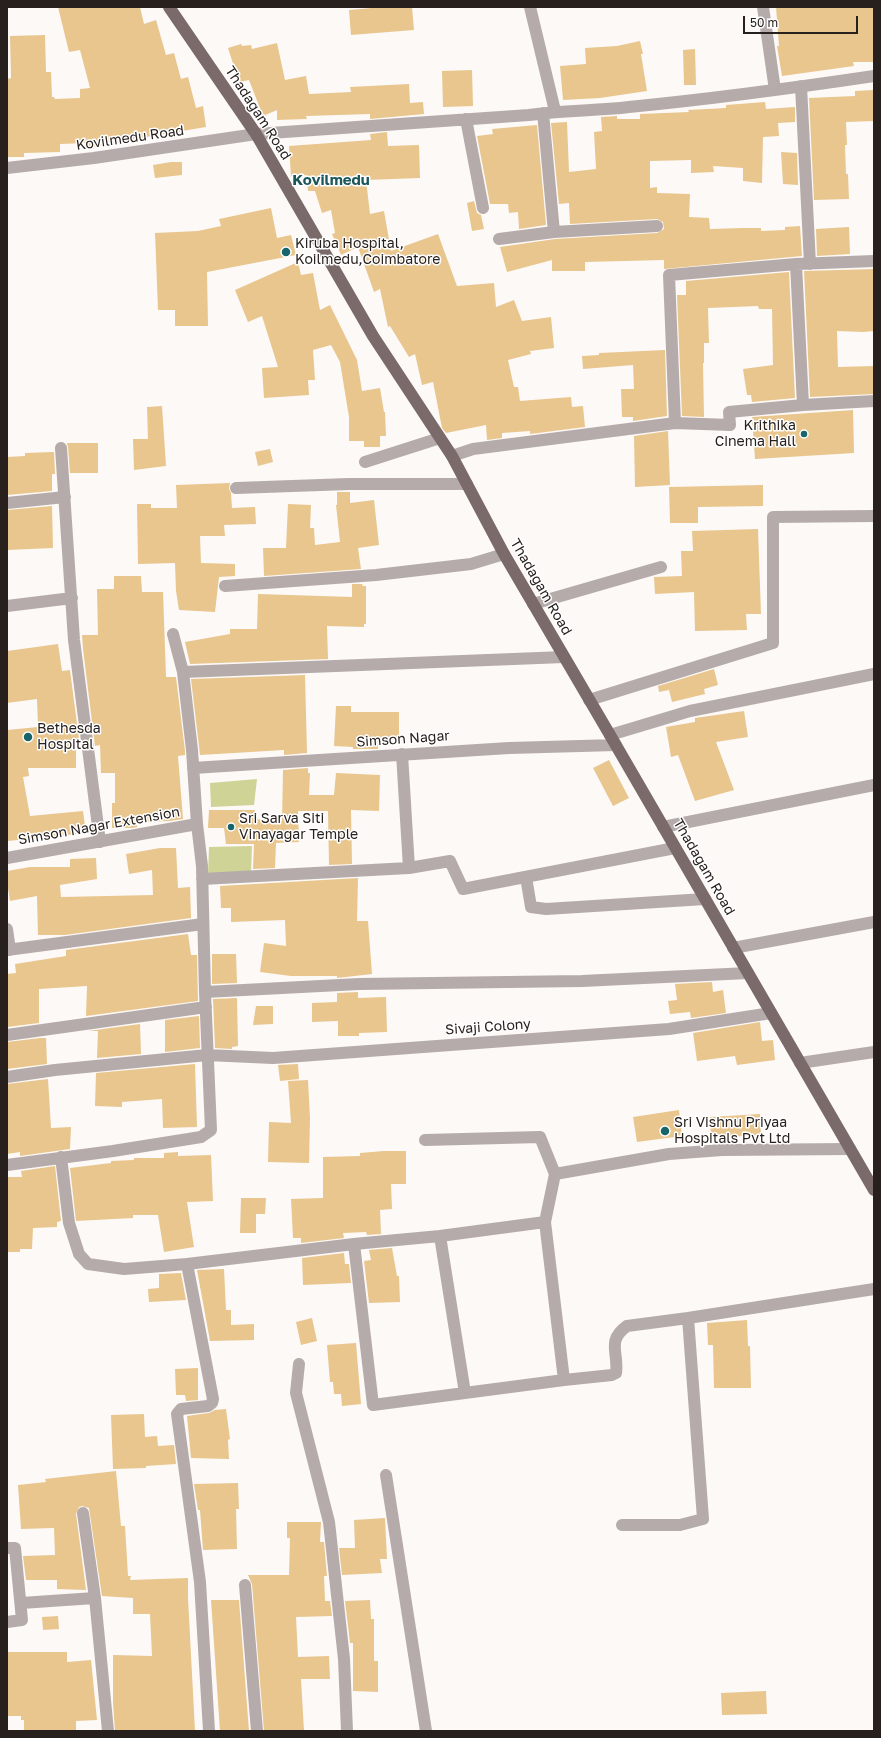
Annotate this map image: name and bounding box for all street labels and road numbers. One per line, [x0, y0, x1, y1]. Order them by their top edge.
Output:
street label: Thadagam Road [221, 63, 295, 163]
street label: Kovilmedu Road [75, 122, 185, 154]
street label: Thadagam Road [507, 536, 575, 638]
street label: Simson Nagar [356, 727, 450, 751]
street label: Simson Nagar Extension [17, 803, 181, 849]
street label: Thadagam Road [670, 816, 738, 918]
street label: Sivaji Colony [445, 1016, 531, 1038]

